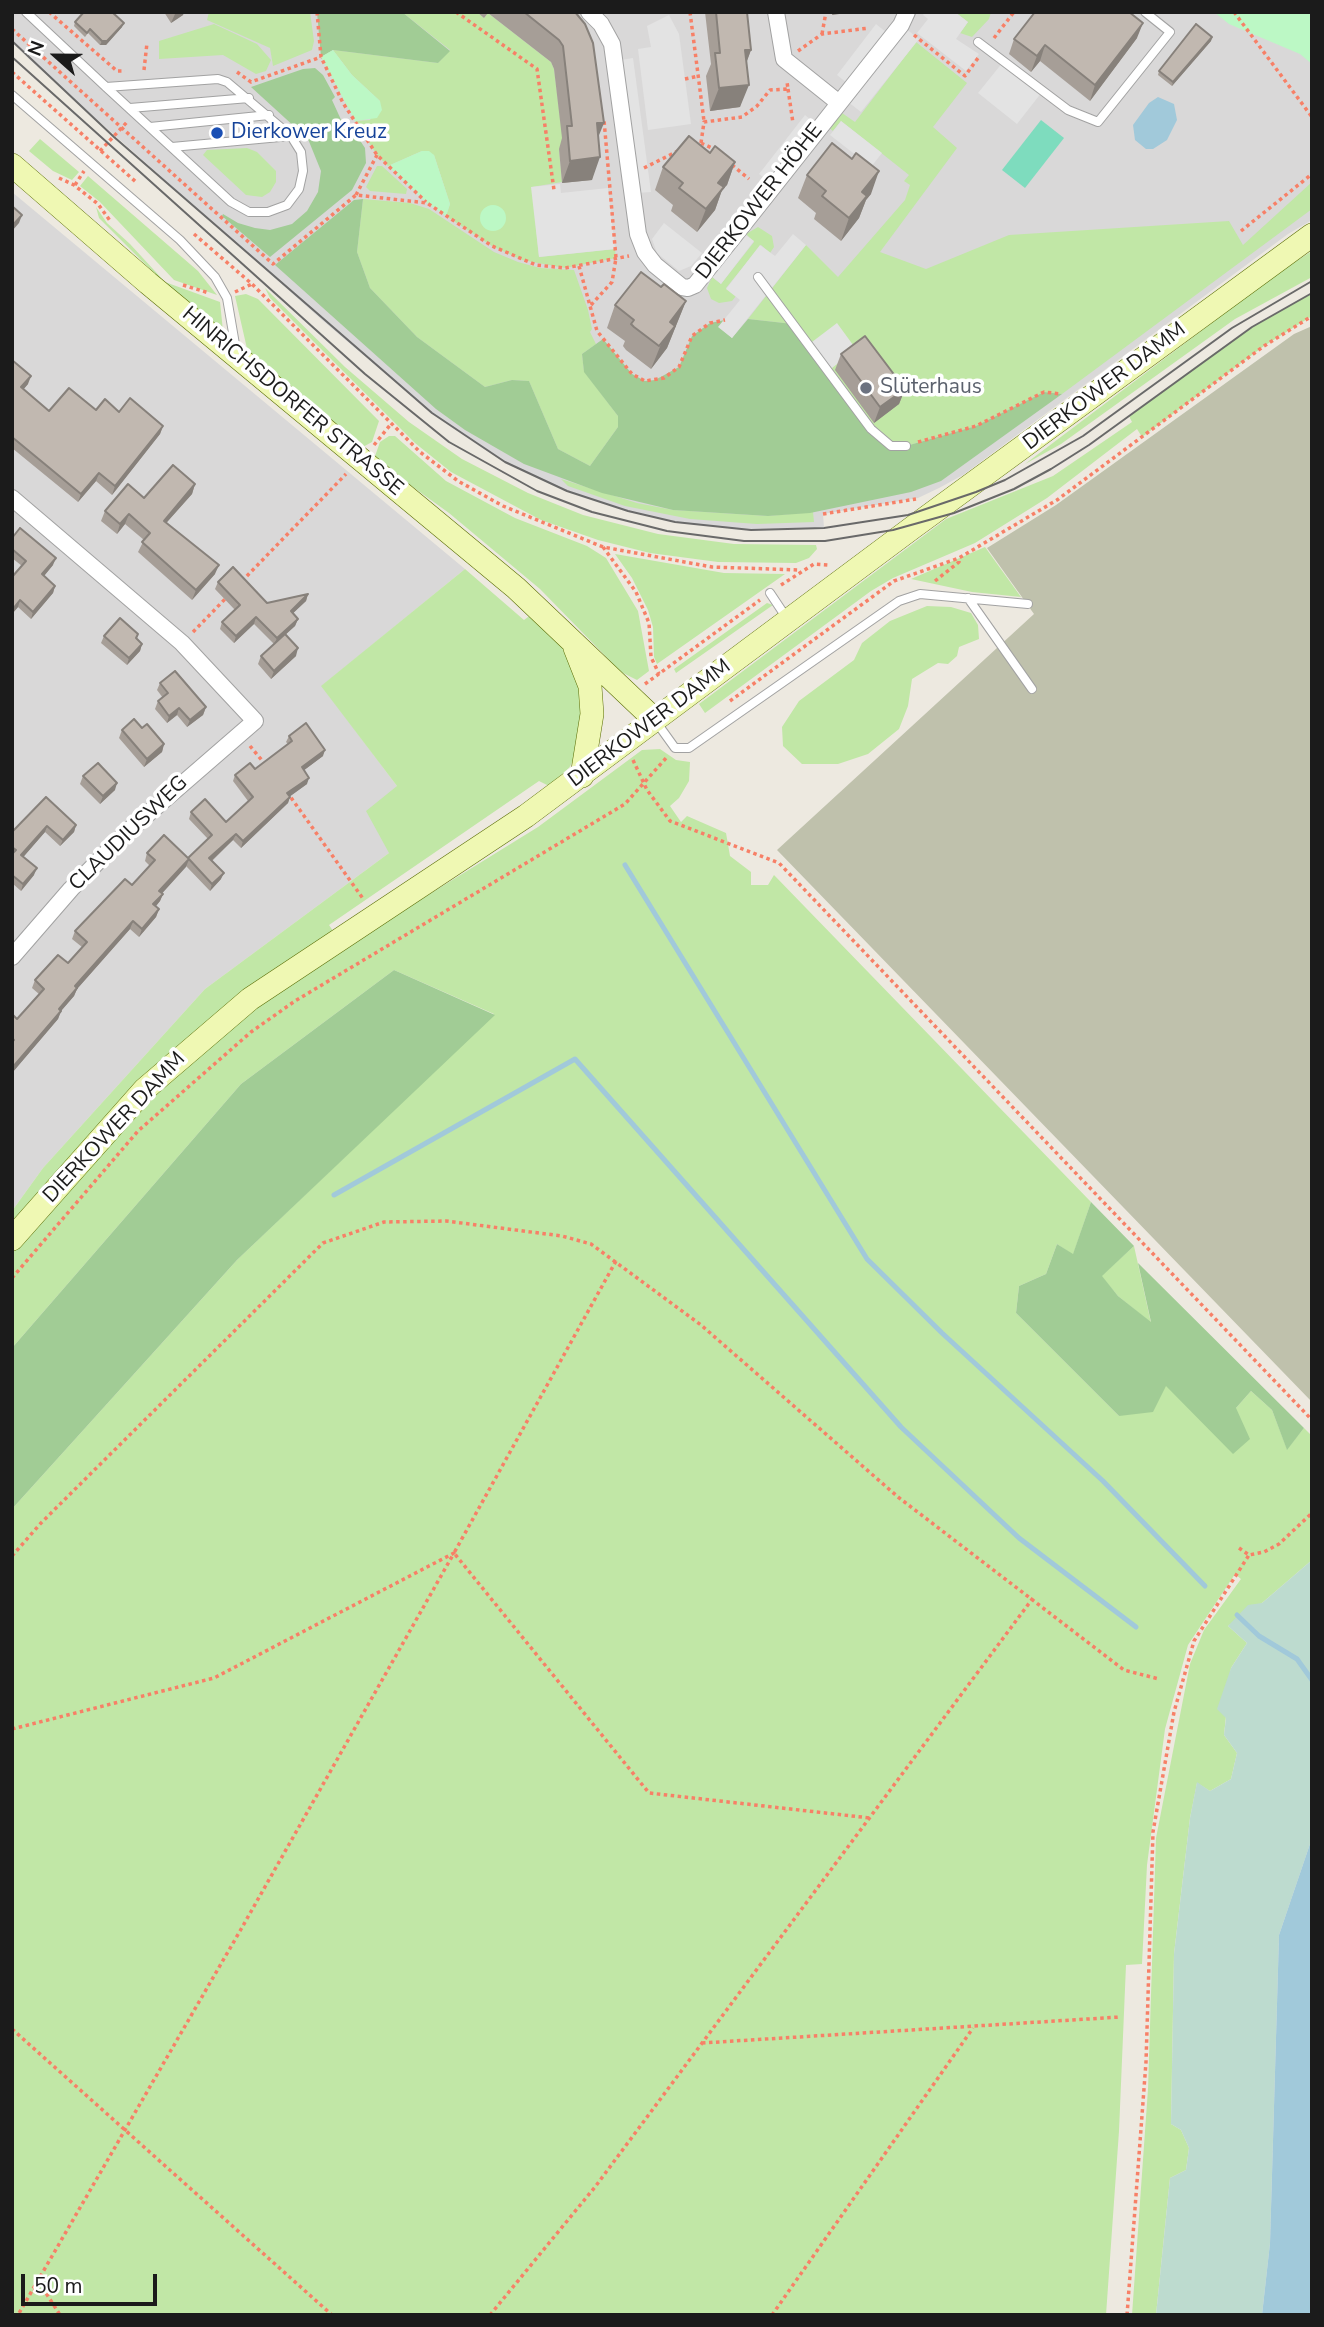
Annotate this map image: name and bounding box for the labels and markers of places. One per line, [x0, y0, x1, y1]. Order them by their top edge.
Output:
place label: Dierkower Kreuz [231, 120, 387, 146]
marker: Dierkower Kreuz [209, 125, 225, 141]
place label: Slüterhaus [880, 375, 982, 401]
marker: Slüterhaus [858, 380, 874, 396]

